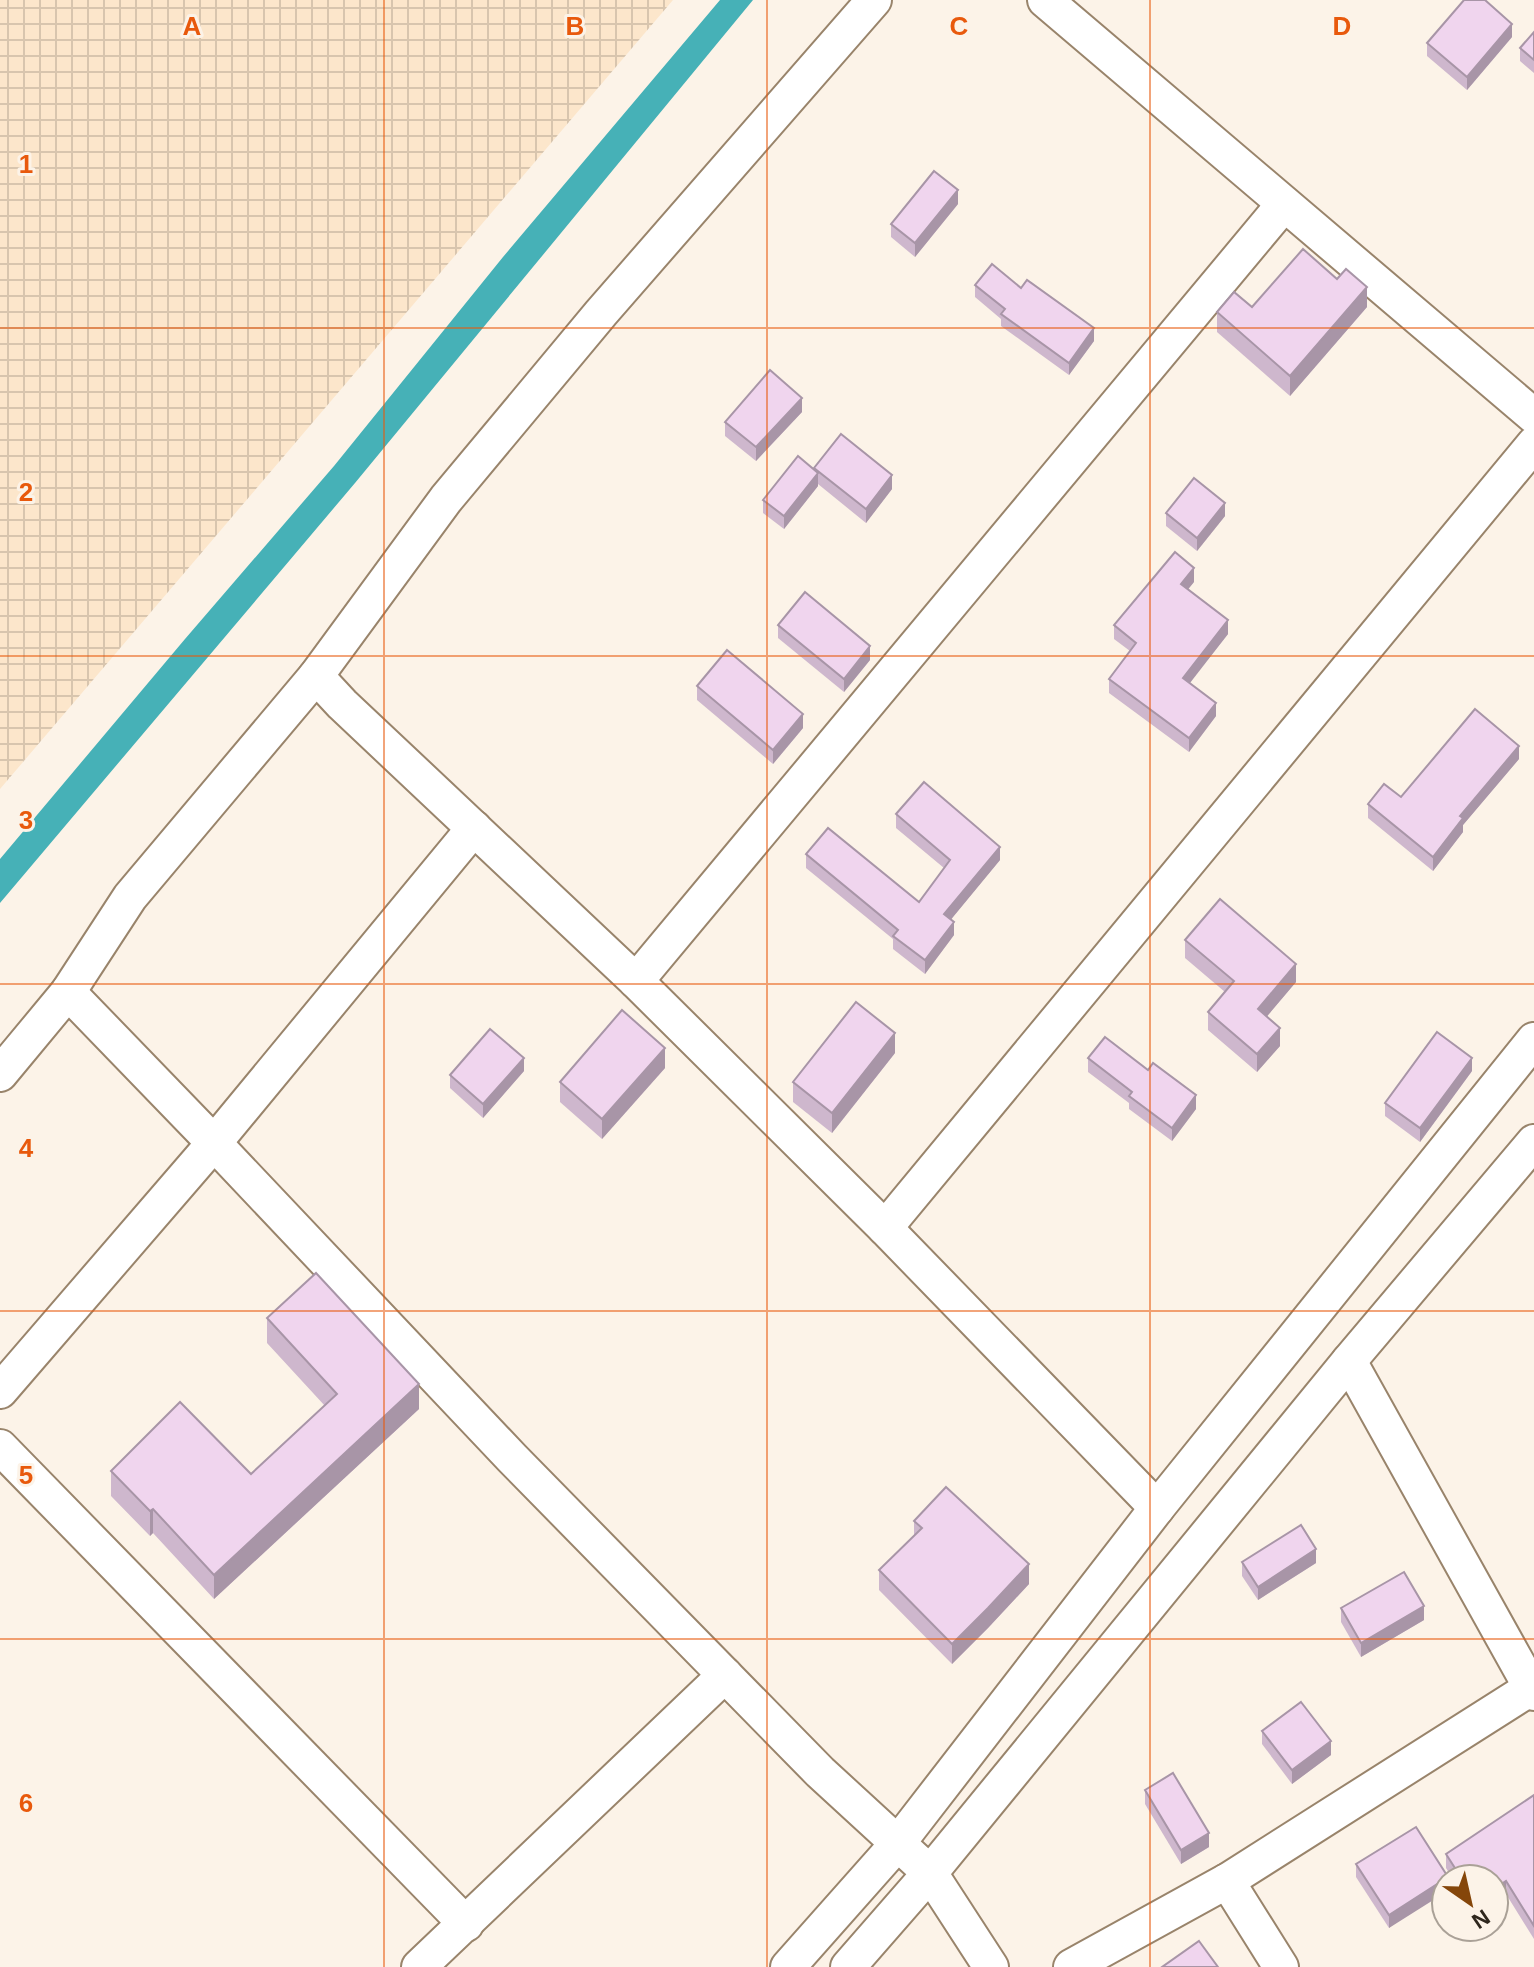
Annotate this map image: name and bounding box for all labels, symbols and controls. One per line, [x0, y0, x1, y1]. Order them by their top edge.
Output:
text: A [183, 11, 202, 41]
text: B [566, 11, 584, 41]
text: C [950, 11, 969, 41]
text: D [1333, 11, 1351, 41]
text: 1 [19, 149, 33, 179]
text: 2 [19, 477, 33, 507]
text: 3 [19, 805, 33, 835]
text: 4 [19, 1133, 34, 1163]
text: 5 [19, 1460, 33, 1490]
text: 6 [19, 1788, 33, 1818]
north arrow [1430, 1863, 1510, 1943]
text: N [1467, 1904, 1494, 1934]

